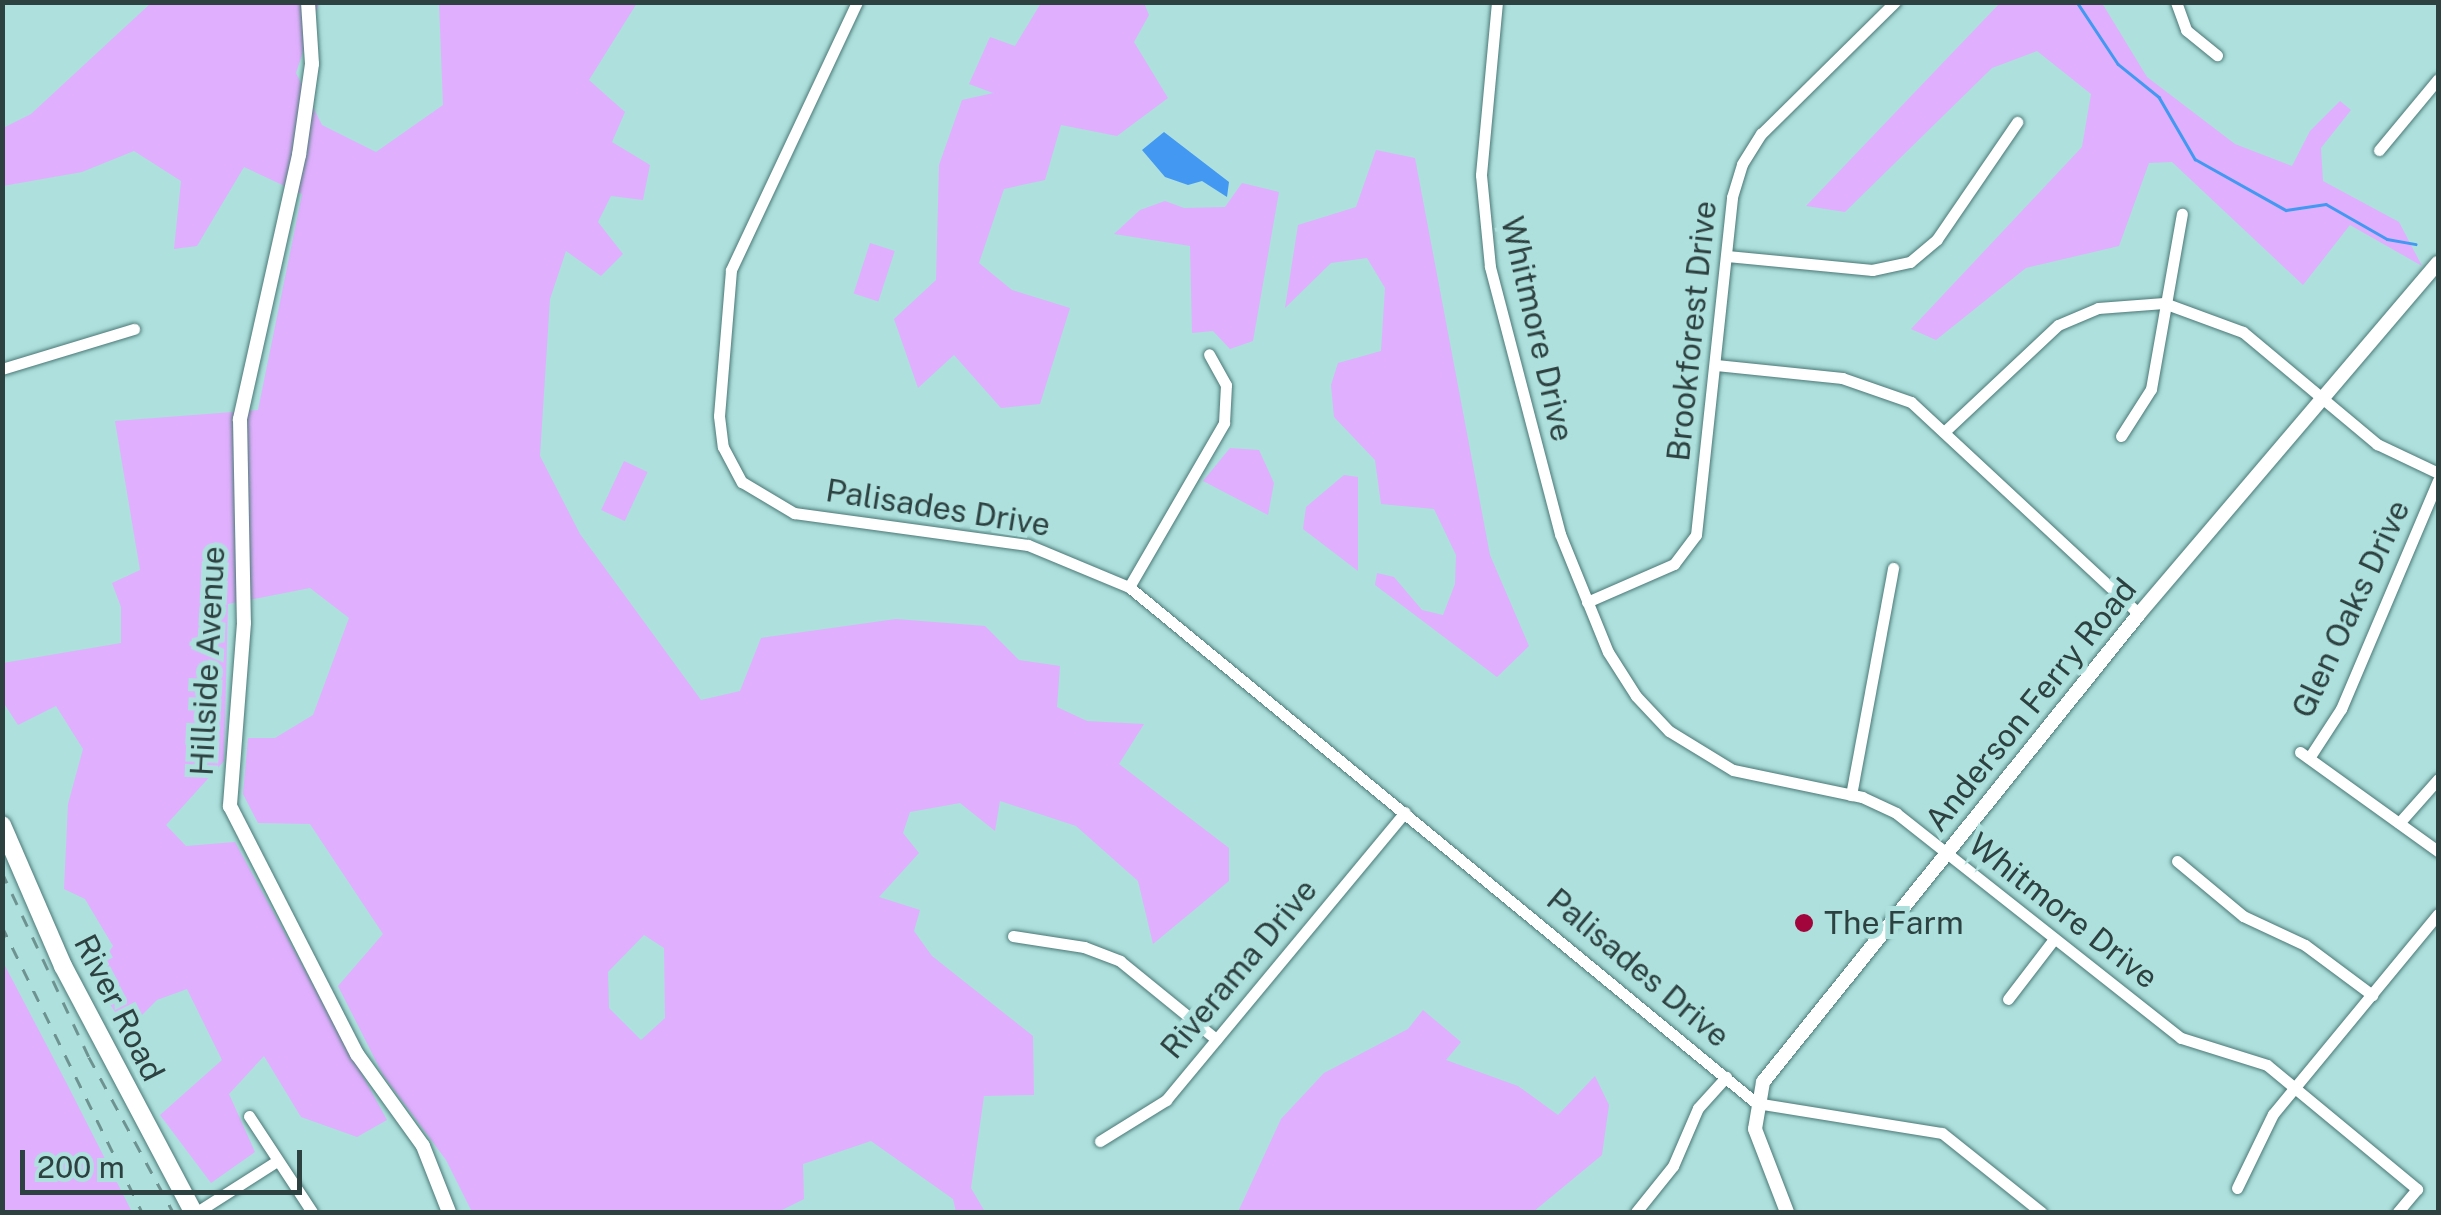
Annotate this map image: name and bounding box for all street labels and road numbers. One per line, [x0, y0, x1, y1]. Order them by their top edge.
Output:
street label: Brookforest Drive [1659, 199, 1725, 463]
street label: Whitmore Drive [1492, 213, 1582, 445]
street label: Palisades Drive [823, 471, 1053, 545]
street label: Glen Oaks Drive [2284, 494, 2418, 724]
street label: Hillside Avenue [183, 545, 233, 777]
street label: Anderson Ferry Road [1917, 571, 2145, 839]
street label: Whitmore Drive [1961, 825, 2165, 997]
street label: Riverama Drive [1153, 871, 1325, 1067]
street label: Palisades Drive [1539, 880, 1737, 1056]
street label: River Road [66, 928, 172, 1088]

